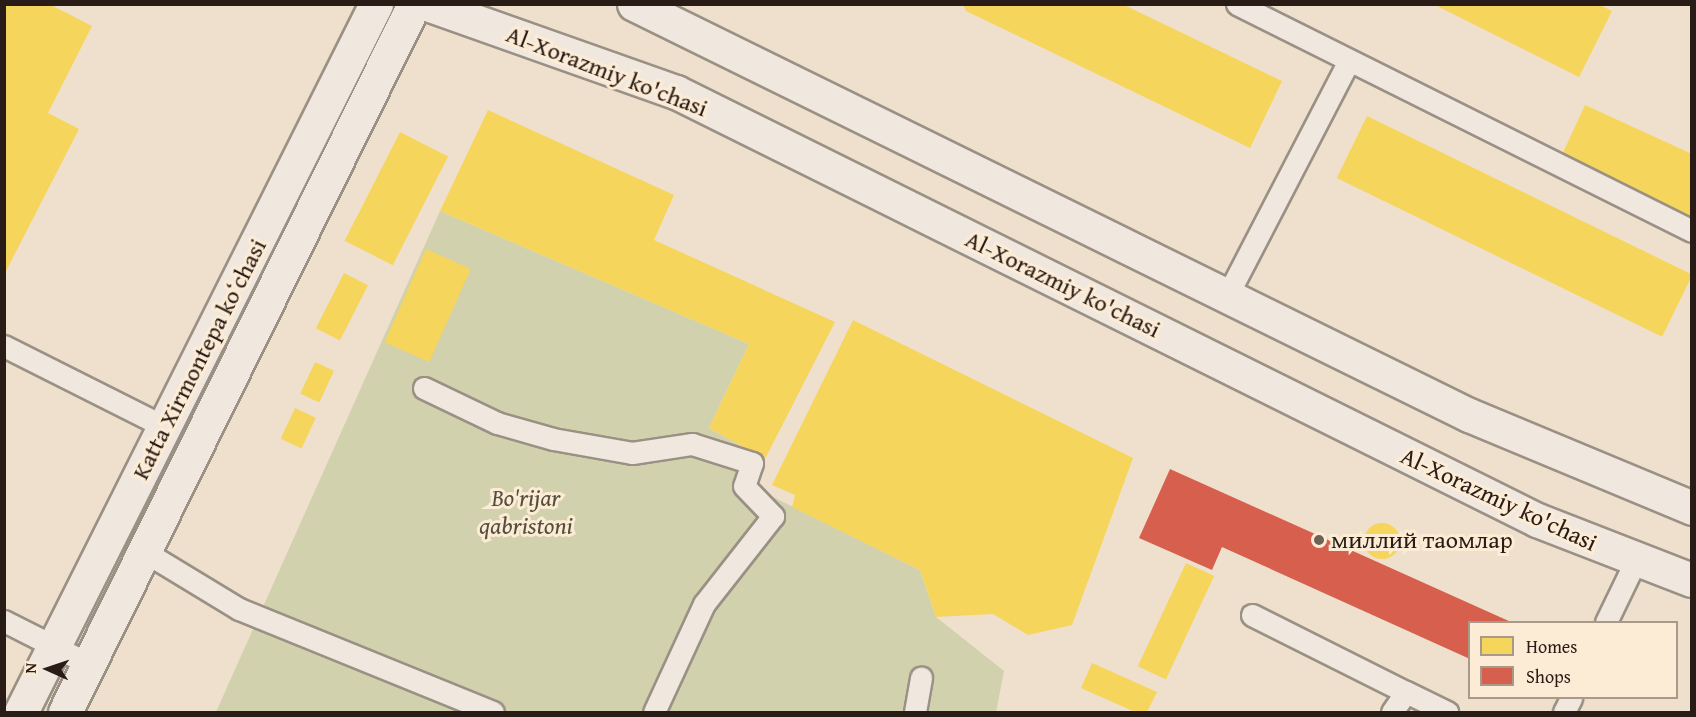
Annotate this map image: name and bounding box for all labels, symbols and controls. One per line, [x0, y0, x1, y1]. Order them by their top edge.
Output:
street label: Al-Xorazmiy ko'chasi [502, 19, 712, 123]
street label: Al-Xorazmiy ko'chasi [961, 224, 1165, 344]
street label: Katta Xirmontepa koʻchasi [126, 234, 272, 484]
street label: Al-Xorazmiy ko'chasi [1396, 441, 1602, 557]
park label: Bo'rijar qabristoni [479, 484, 573, 540]
place label: миллий таомлар [1331, 526, 1513, 554]
marker: миллий таомлар [1312, 533, 1326, 547]
legend [1468, 621, 1678, 699]
text: Homes [1526, 633, 1577, 660]
north arrow [18, 639, 78, 699]
text: N [18, 662, 42, 674]
text: Shops [1526, 663, 1571, 690]

